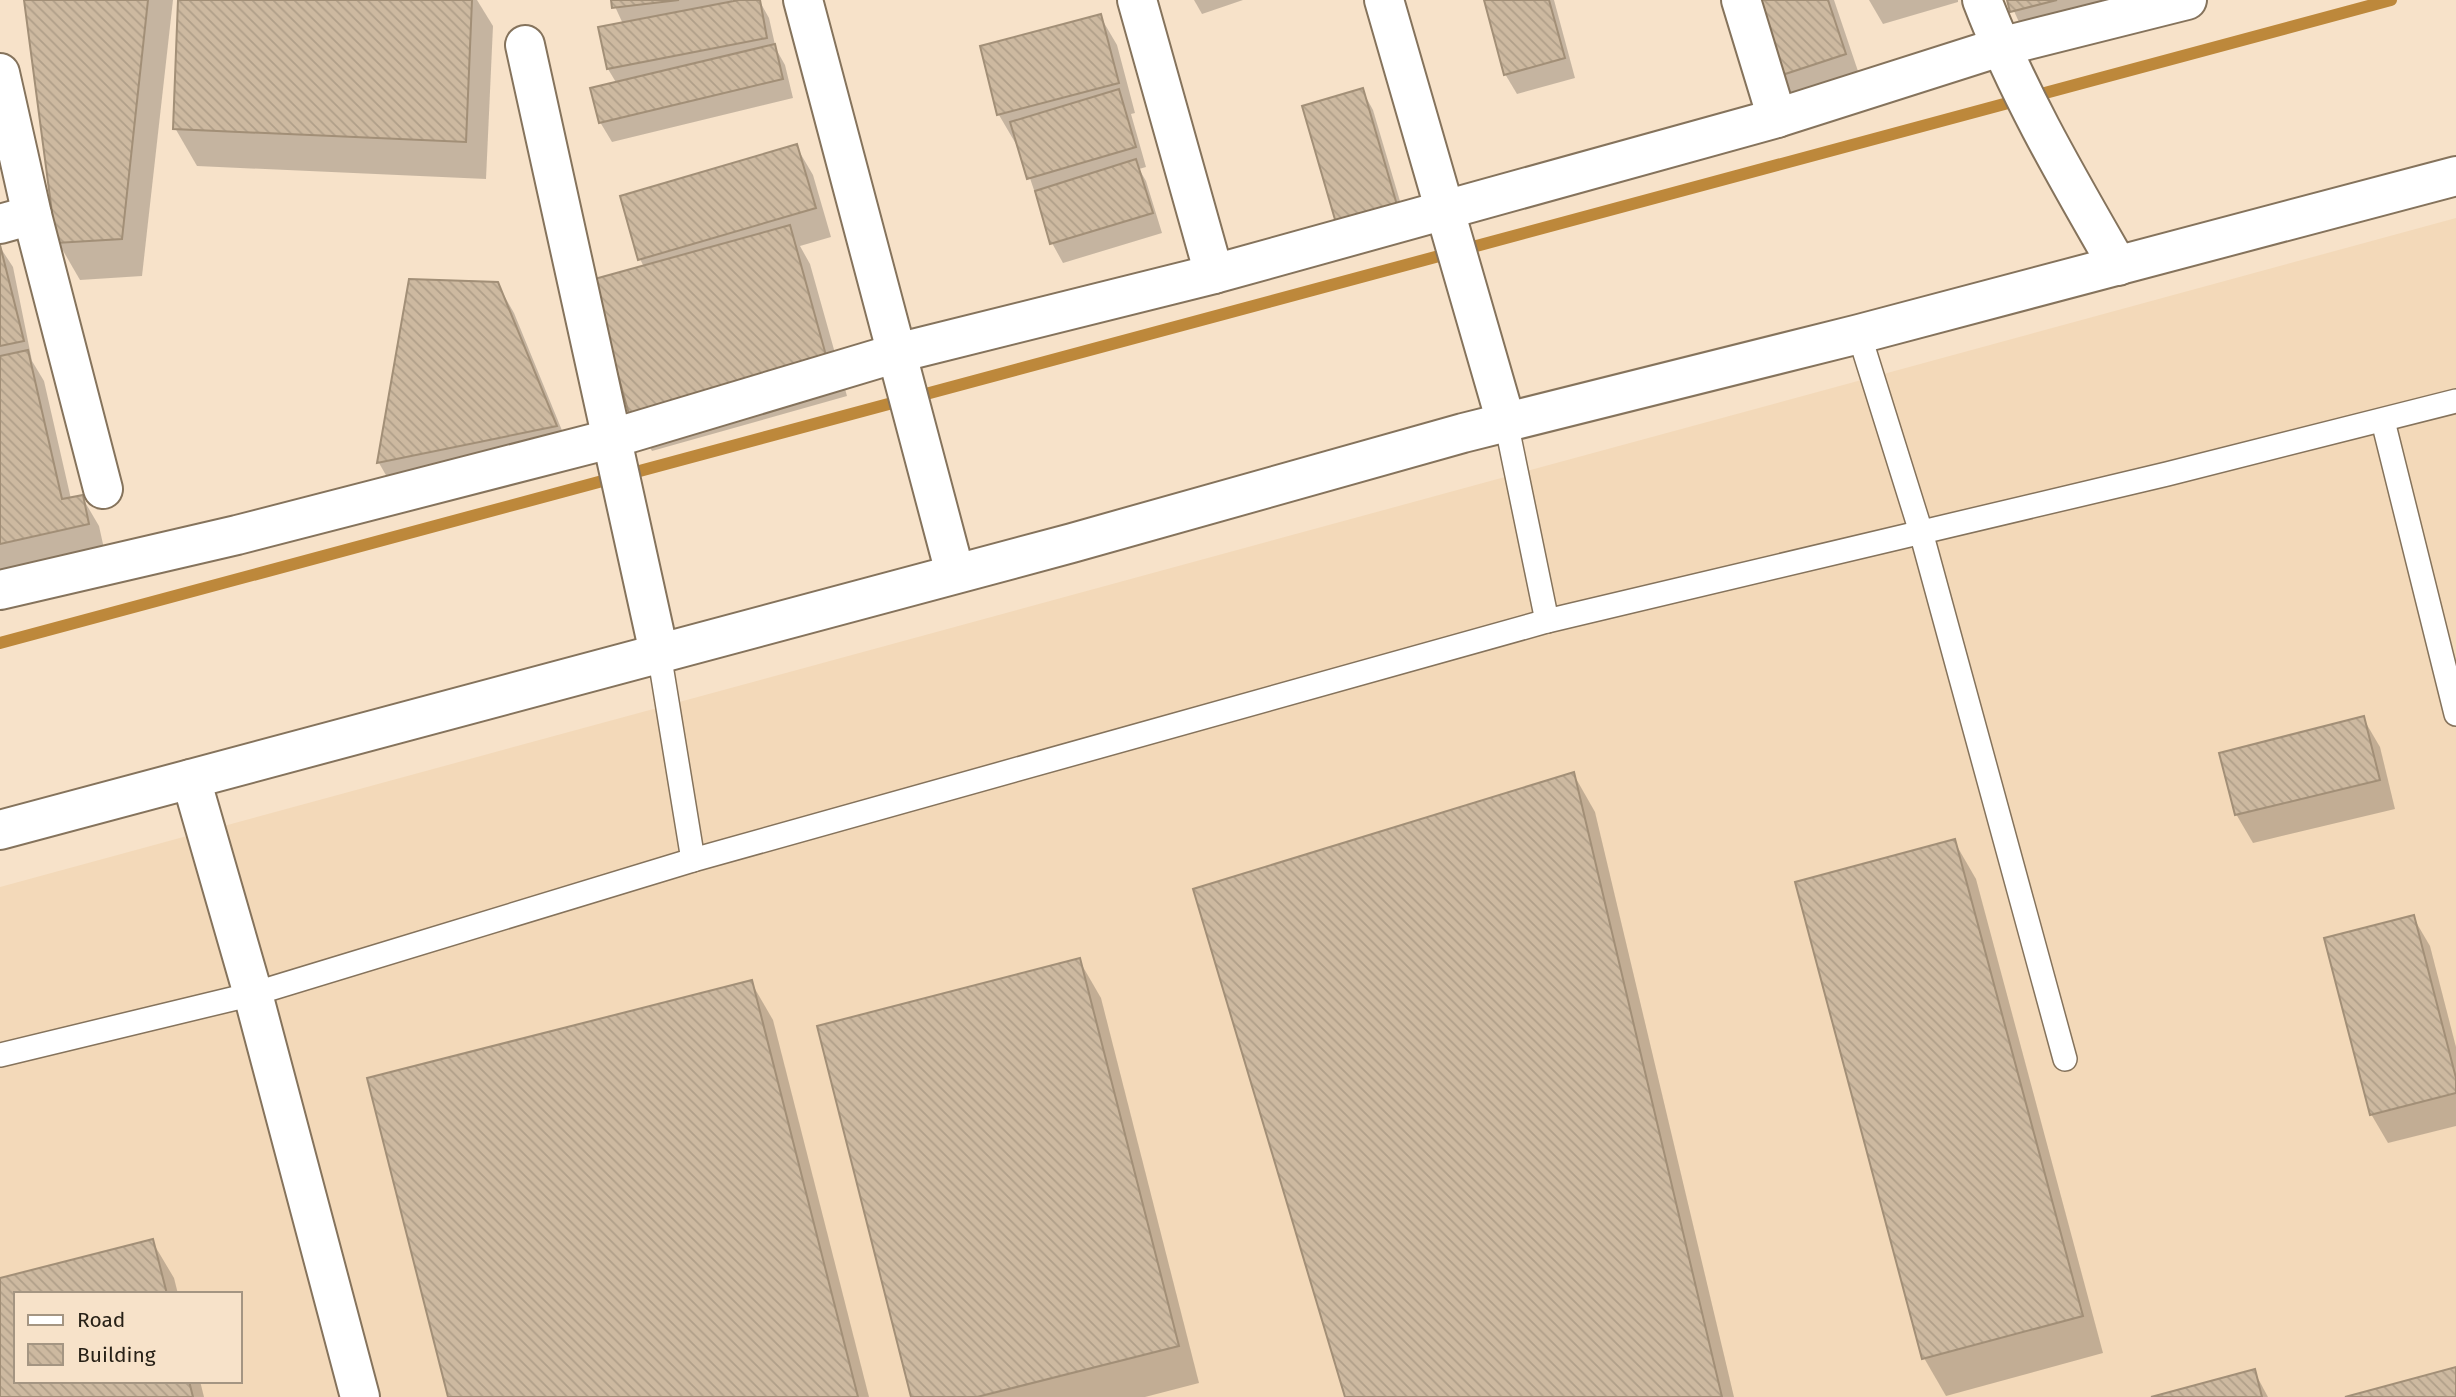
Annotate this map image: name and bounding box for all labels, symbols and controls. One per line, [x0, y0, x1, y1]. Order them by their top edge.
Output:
legend [14, 1292, 242, 1383]
text: Road [77, 1307, 125, 1333]
text: Building [77, 1342, 156, 1368]

